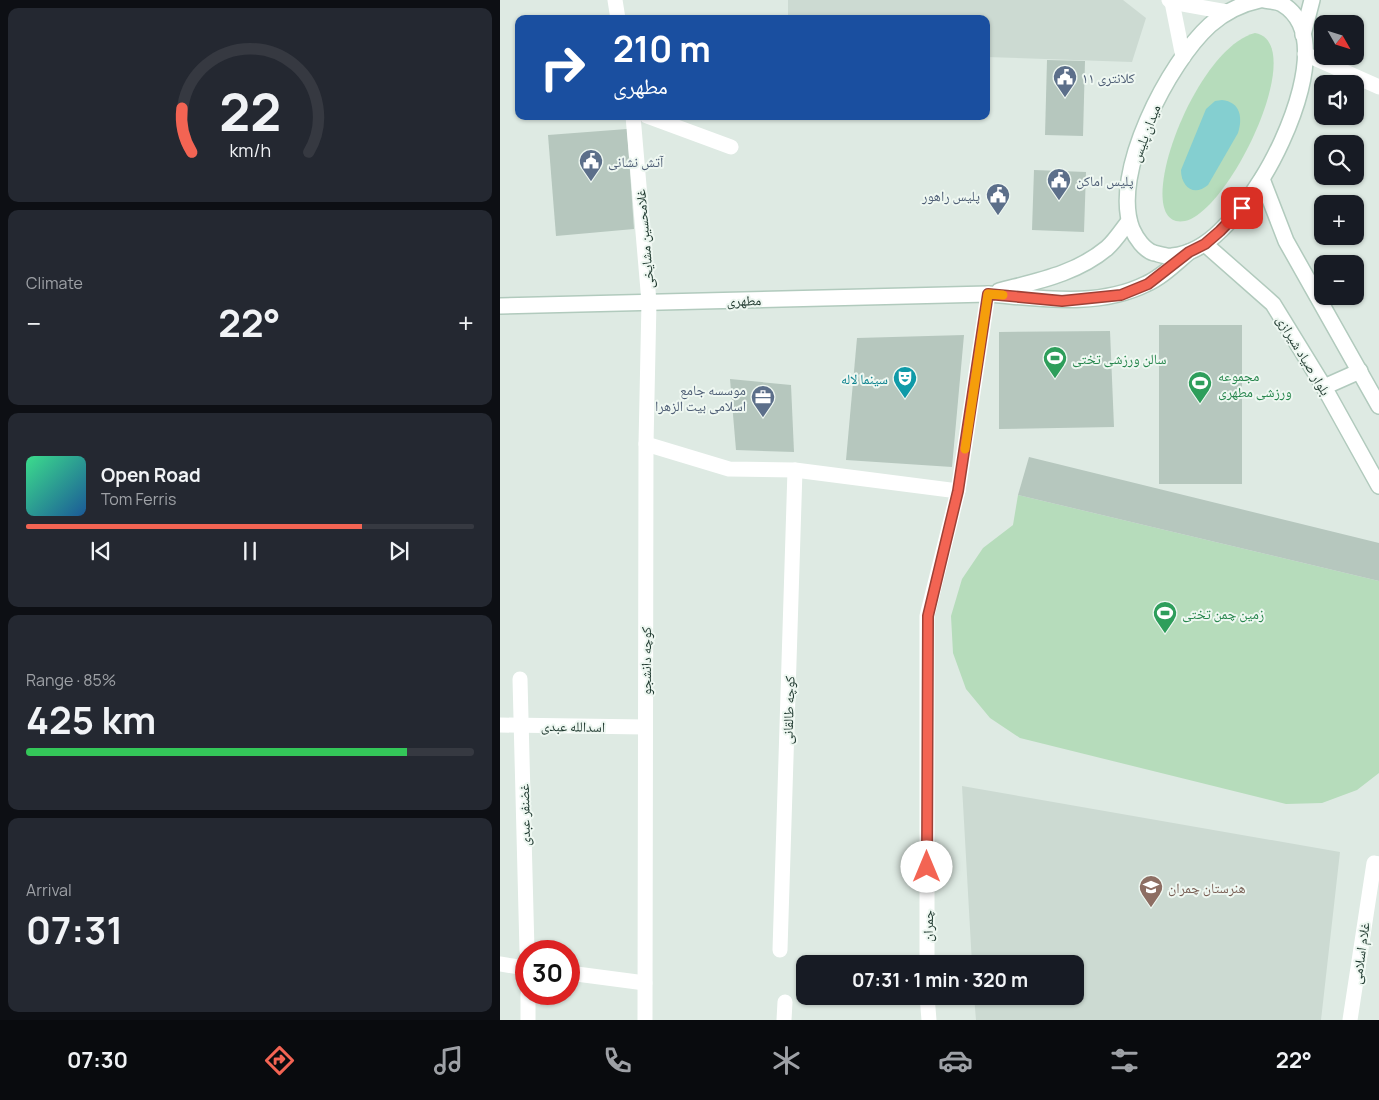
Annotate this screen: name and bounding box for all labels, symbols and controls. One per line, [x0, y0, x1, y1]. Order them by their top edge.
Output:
north arrow [1314, 15, 1364, 65]
map controls [1314, 15, 1364, 305]
text: 210 m [613, 25, 711, 73]
icon: right [530, 35, 595, 100]
public building icon: کلانتری ۱۱ [1052, 64, 1078, 98]
place label: کلانتری ۱۱ [1082, 68, 1135, 87]
text: مطهری [613, 71, 668, 101]
button: sound [1314, 75, 1364, 125]
text: 22 [219, 76, 281, 147]
street label: میدان پلیس [1125, 102, 1165, 164]
button: search [1314, 135, 1364, 185]
text: km/h [229, 138, 271, 162]
public building icon: آتش نشانی [578, 148, 604, 182]
place label: آتش نشانی [608, 152, 664, 171]
public building icon: پلیس اماکن [1046, 167, 1072, 201]
place label: پلیس اماکن [1076, 171, 1134, 190]
public building icon: پلیس راهور [985, 182, 1011, 216]
place label: پلیس راهور [921, 186, 980, 205]
pin [1221, 187, 1263, 229]
street label: غلامحسین مشایخی [630, 189, 658, 289]
icon: arrive [1228, 194, 1256, 222]
button: + [1314, 195, 1364, 245]
button: − [1314, 255, 1364, 305]
text: Climate [26, 272, 83, 294]
street label: مطهری [726, 290, 762, 310]
text: 22° [218, 296, 281, 348]
text: − [26, 304, 41, 342]
text: + [458, 304, 474, 342]
street label: بلوار صیاد شیرازی [1272, 311, 1336, 399]
sports icon: سالن ورزشی تختی [1042, 345, 1068, 379]
place label: سالن ورزشی تختی [1072, 349, 1167, 368]
theatre icon: سینما لاله [892, 365, 918, 399]
place label: مجموعه ورزشی مطهری [1218, 366, 1292, 401]
place label: سینما لاله [841, 369, 888, 388]
sports icon: مجموعه ورزشی مطهری [1187, 370, 1213, 404]
place label: موسسه جامع اسلامی بیت الزهرا [655, 380, 746, 415]
office icon: موسسه جامع اسلامی بیت الزهرا [750, 384, 776, 418]
text: Open Road [101, 462, 201, 488]
text: Tom Ferris [101, 488, 176, 510]
icon: previous [87, 537, 115, 565]
icon: pause [236, 537, 264, 565]
icon: next [385, 537, 413, 565]
sports icon: زمین چمن تختی [1152, 600, 1178, 634]
place label: زمین چمن تختی [1182, 604, 1264, 623]
street label: کوچه دانشجو [636, 627, 655, 695]
text: Range · 85% [26, 669, 116, 691]
street label: کوچه طالقانی [777, 675, 799, 745]
text: 425 km [26, 693, 156, 745]
street label: اسدالله عبدی [541, 716, 605, 736]
street label: غضنفر عبدی [514, 784, 534, 846]
position arrow [900, 840, 952, 892]
school or university icon: هنرستان چمران [1138, 874, 1164, 908]
place label: هنرستان چمران [1168, 878, 1246, 897]
text: Arrival [26, 879, 72, 901]
text: 07:31 [26, 903, 123, 955]
street label: چمران [918, 910, 937, 942]
street label: غلام اسلامی [1346, 921, 1375, 985]
speed limit sign: 30 [515, 940, 580, 1005]
text: 07:31 · 1 min · 320 m [852, 967, 1028, 993]
icon: directions [262, 1043, 297, 1078]
icon: music [431, 1043, 466, 1078]
icon: phone [600, 1043, 635, 1078]
icon: climate [769, 1043, 804, 1078]
icon: car [938, 1043, 973, 1078]
icon: filters [1107, 1043, 1142, 1078]
text: 07:30 [67, 1045, 128, 1075]
text: 22° [1276, 1045, 1312, 1075]

